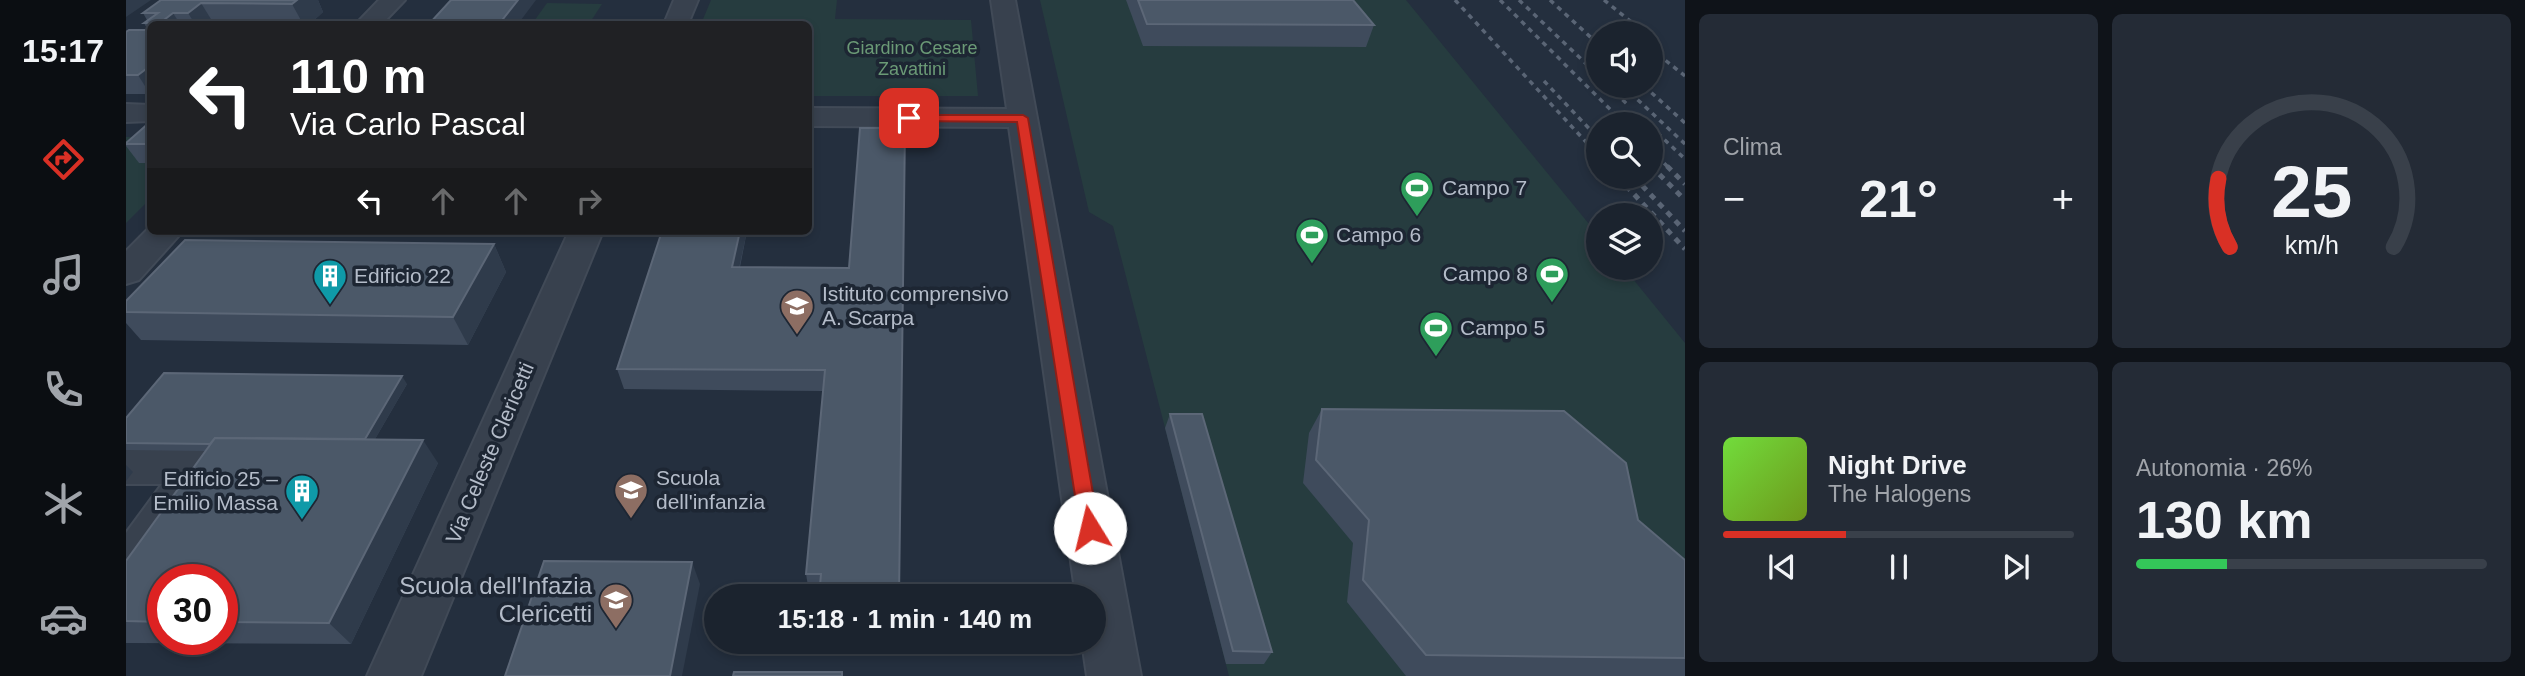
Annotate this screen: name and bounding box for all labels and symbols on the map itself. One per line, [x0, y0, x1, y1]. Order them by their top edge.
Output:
park label: Giardino Cesare Zavattini [846, 38, 978, 79]
pin [879, 88, 939, 148]
sports icon: Campo 7 [1398, 169, 1436, 218]
place label: Campo 7 [1442, 176, 1527, 199]
sports icon: Campo 6 [1293, 216, 1331, 265]
place label: Campo 6 [1336, 223, 1421, 246]
sports icon: Campo 8 [1533, 255, 1571, 304]
building icon: Edificio 22 [311, 257, 349, 306]
place label: Campo 8 [1443, 262, 1528, 285]
place label: Edificio 22 [354, 264, 451, 287]
place label: Istituto comprensivo A. Scarpa [822, 282, 1009, 329]
school or university icon: Istituto comprensivo A. Scarpa [778, 287, 816, 336]
sports icon: Campo 5 [1417, 309, 1455, 358]
place label: Campo 5 [1460, 316, 1545, 339]
street label: Via Celeste Clericetti [441, 359, 538, 547]
place label: Scuola dell'infanzia [656, 466, 765, 513]
place label: Edificio 25 – Emilio Massa [153, 467, 278, 514]
school or university icon: Scuola dell'infanzia [612, 471, 650, 520]
building icon: Edificio 25 – Emilio Massa [283, 472, 321, 521]
position arrow [1053, 491, 1127, 565]
speed limit sign: 30 [147, 564, 238, 655]
place label: Scuola dell'Infazia Clericetti [399, 572, 593, 627]
school or university icon: Scuola dell'Infazia Clericetti [597, 581, 635, 630]

